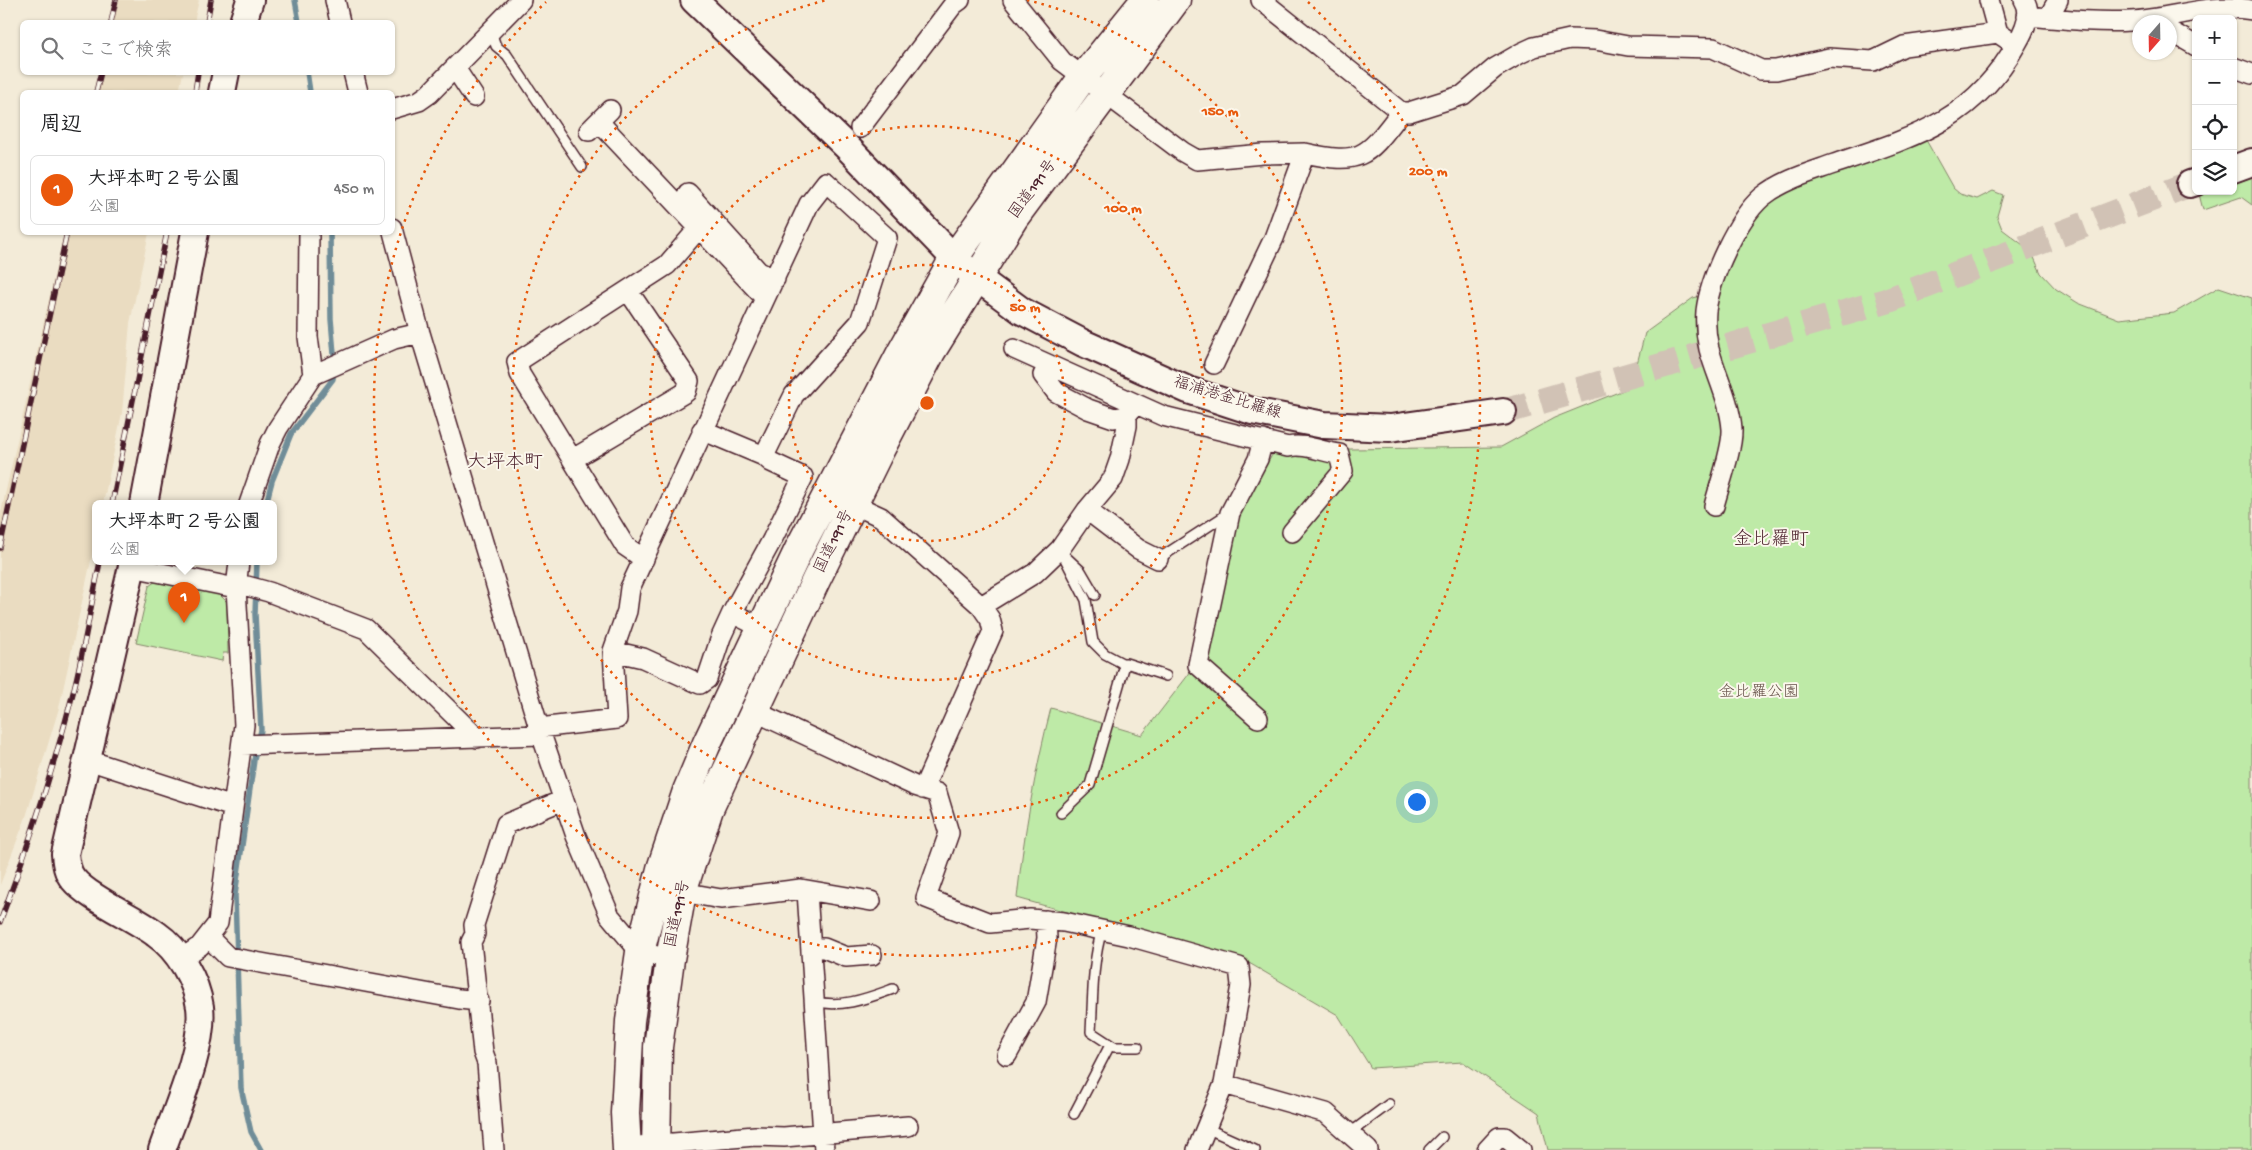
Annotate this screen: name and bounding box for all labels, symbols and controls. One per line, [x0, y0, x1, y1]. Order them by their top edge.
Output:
north arrow [2132, 15, 2177, 60]
map controls [2192, 15, 2237, 195]
button: + [2192, 15, 2237, 60]
search box [20, 20, 395, 75]
icon: search [38, 34, 66, 62]
text: ここで検索 [78, 40, 173, 63]
button: − [2192, 60, 2237, 105]
text: 150 m [1201, 103, 1239, 121]
button: locate [2192, 105, 2237, 150]
text: 周辺 [40, 114, 82, 139]
button: layers [2192, 150, 2237, 195]
street label: 国道191号 [1005, 156, 1062, 223]
text: 200 m [1409, 163, 1448, 181]
text: 大坪本町２号公園 [88, 169, 240, 192]
text: 1 [54, 181, 60, 200]
text: 450 m [334, 181, 374, 200]
text: 公園 [88, 199, 120, 218]
text: 100 m [1103, 200, 1142, 218]
text: 50 m [1010, 299, 1041, 317]
street label: 福浦港金比羅線 [1171, 372, 1284, 424]
centre of rings [918, 394, 936, 412]
district label: 大坪本町 [467, 451, 543, 475]
popup [92, 500, 277, 565]
street label: 国道191号 [810, 506, 859, 577]
text: 大坪本町２号公園 [108, 512, 261, 535]
district label: 金比羅町 [1733, 528, 1809, 552]
text: 公園 [108, 542, 141, 561]
pin: 1 [168, 582, 200, 623]
park label: 金比羅公園 [1719, 683, 1799, 703]
your location [1404, 789, 1430, 815]
street label: 国道191号 [662, 878, 695, 950]

